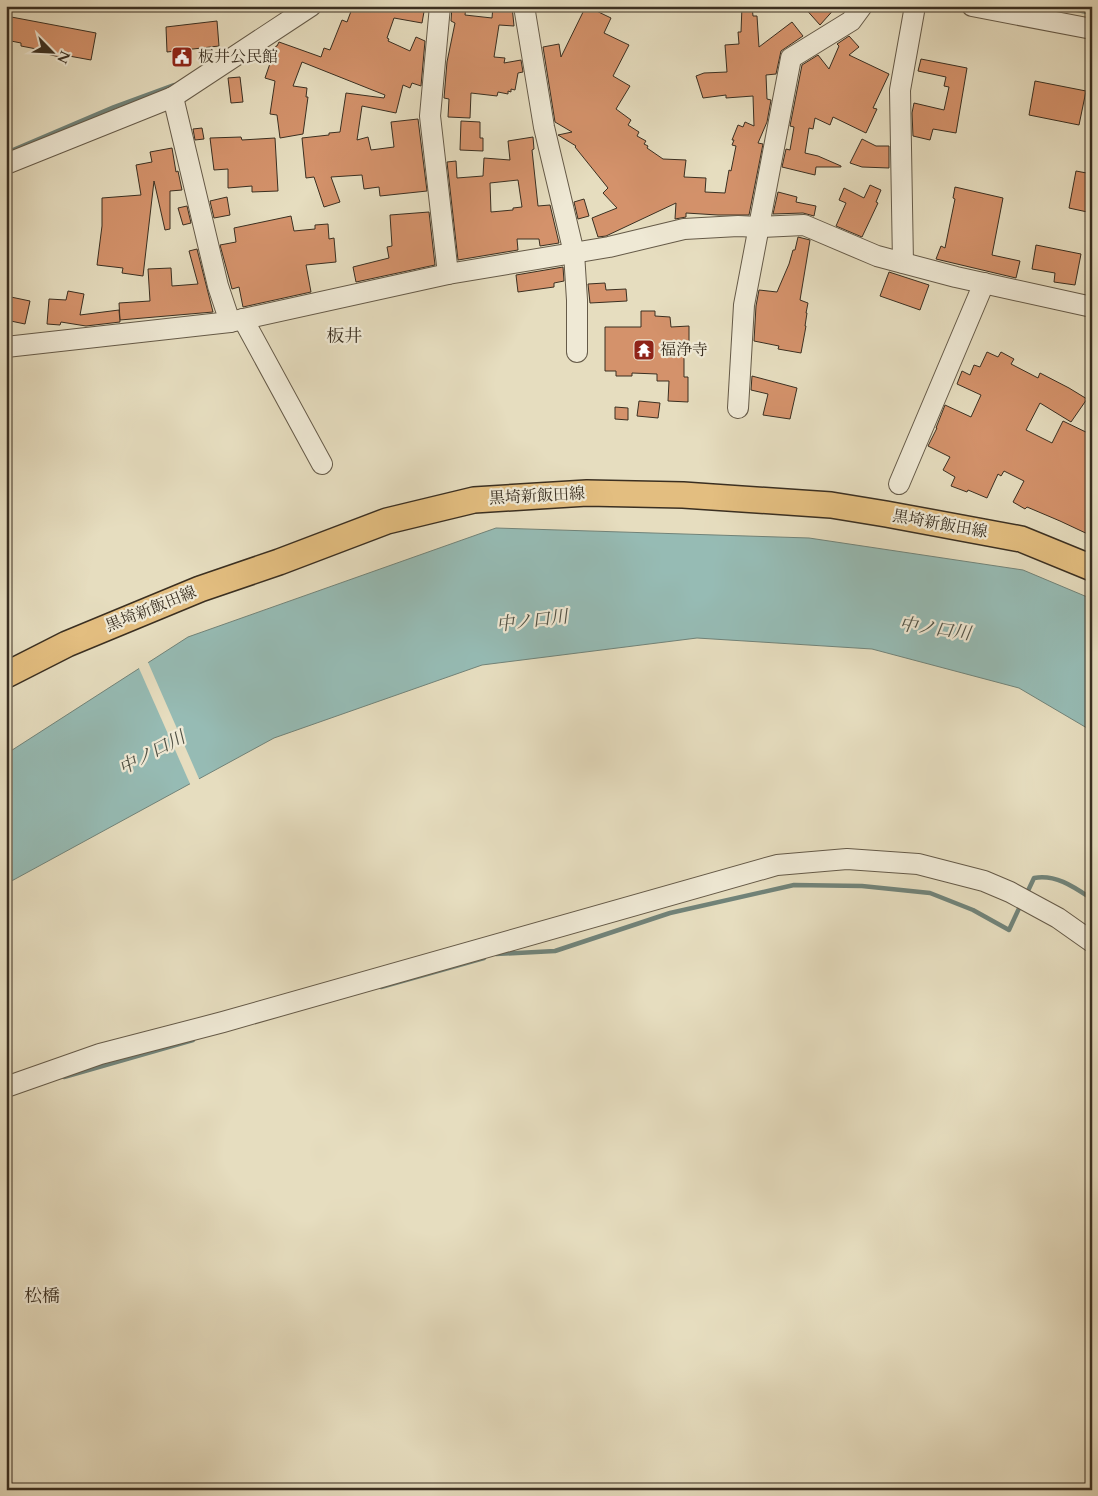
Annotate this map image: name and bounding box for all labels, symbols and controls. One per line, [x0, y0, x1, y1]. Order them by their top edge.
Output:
north arrow [28, 28, 78, 78]
public building icon: 板井公民館 [170, 45, 194, 69]
place label: 板井公民館 [198, 46, 278, 68]
text: N [52, 48, 75, 67]
district label: 板井 [326, 324, 362, 349]
temple icon: 福浄寺 [632, 338, 656, 362]
place label: 福浄寺 [660, 339, 708, 361]
street label: 黒埼新飯田線 [488, 483, 586, 509]
street label: 黒埼新飯田線 [891, 505, 989, 543]
street label: 黒埼新飯田線 [102, 581, 200, 637]
water label: 中ノ口川 [495, 604, 571, 638]
water label: 中ノ口川 [898, 612, 974, 647]
water label: 中ノ口川 [114, 724, 191, 781]
district label: 松橋 [24, 1284, 60, 1309]

